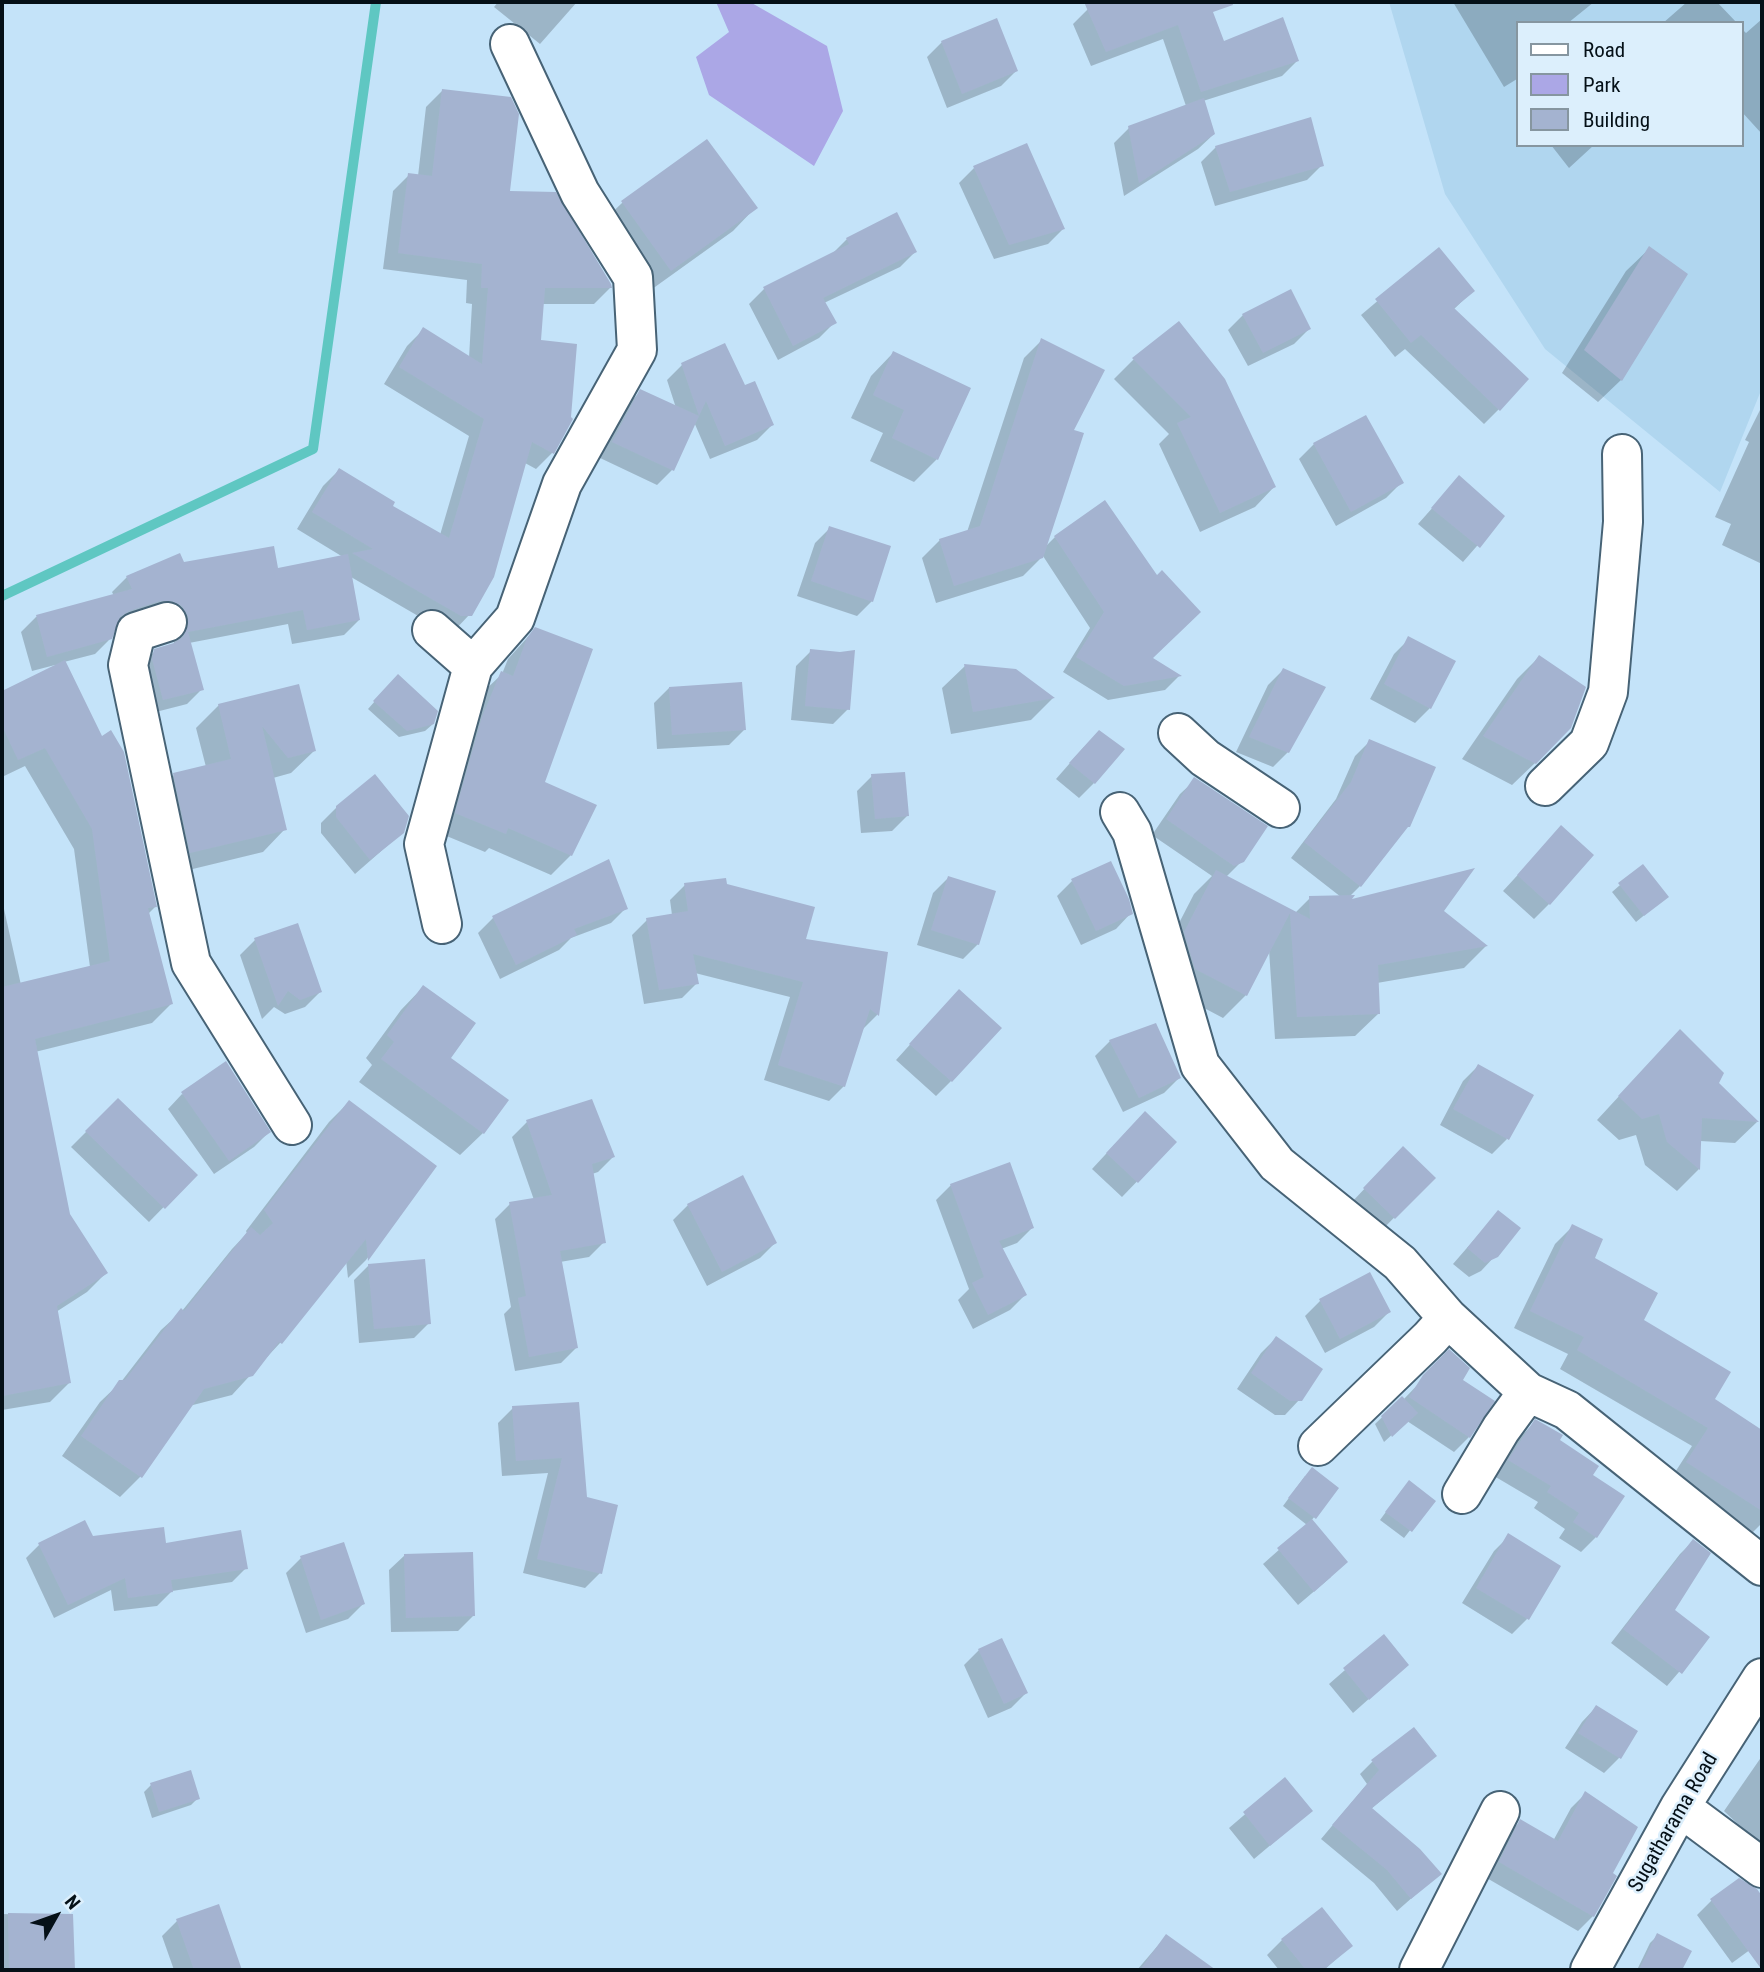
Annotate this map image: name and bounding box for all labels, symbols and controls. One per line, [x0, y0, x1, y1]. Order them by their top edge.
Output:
legend [1516, 21, 1743, 147]
text: Road [1583, 38, 1625, 62]
text: Park [1583, 73, 1620, 97]
text: Building [1583, 108, 1650, 132]
street label: Sugatharama Road [1624, 1749, 1724, 1897]
north arrow [21, 1881, 91, 1951]
text: N [60, 1890, 85, 1914]

